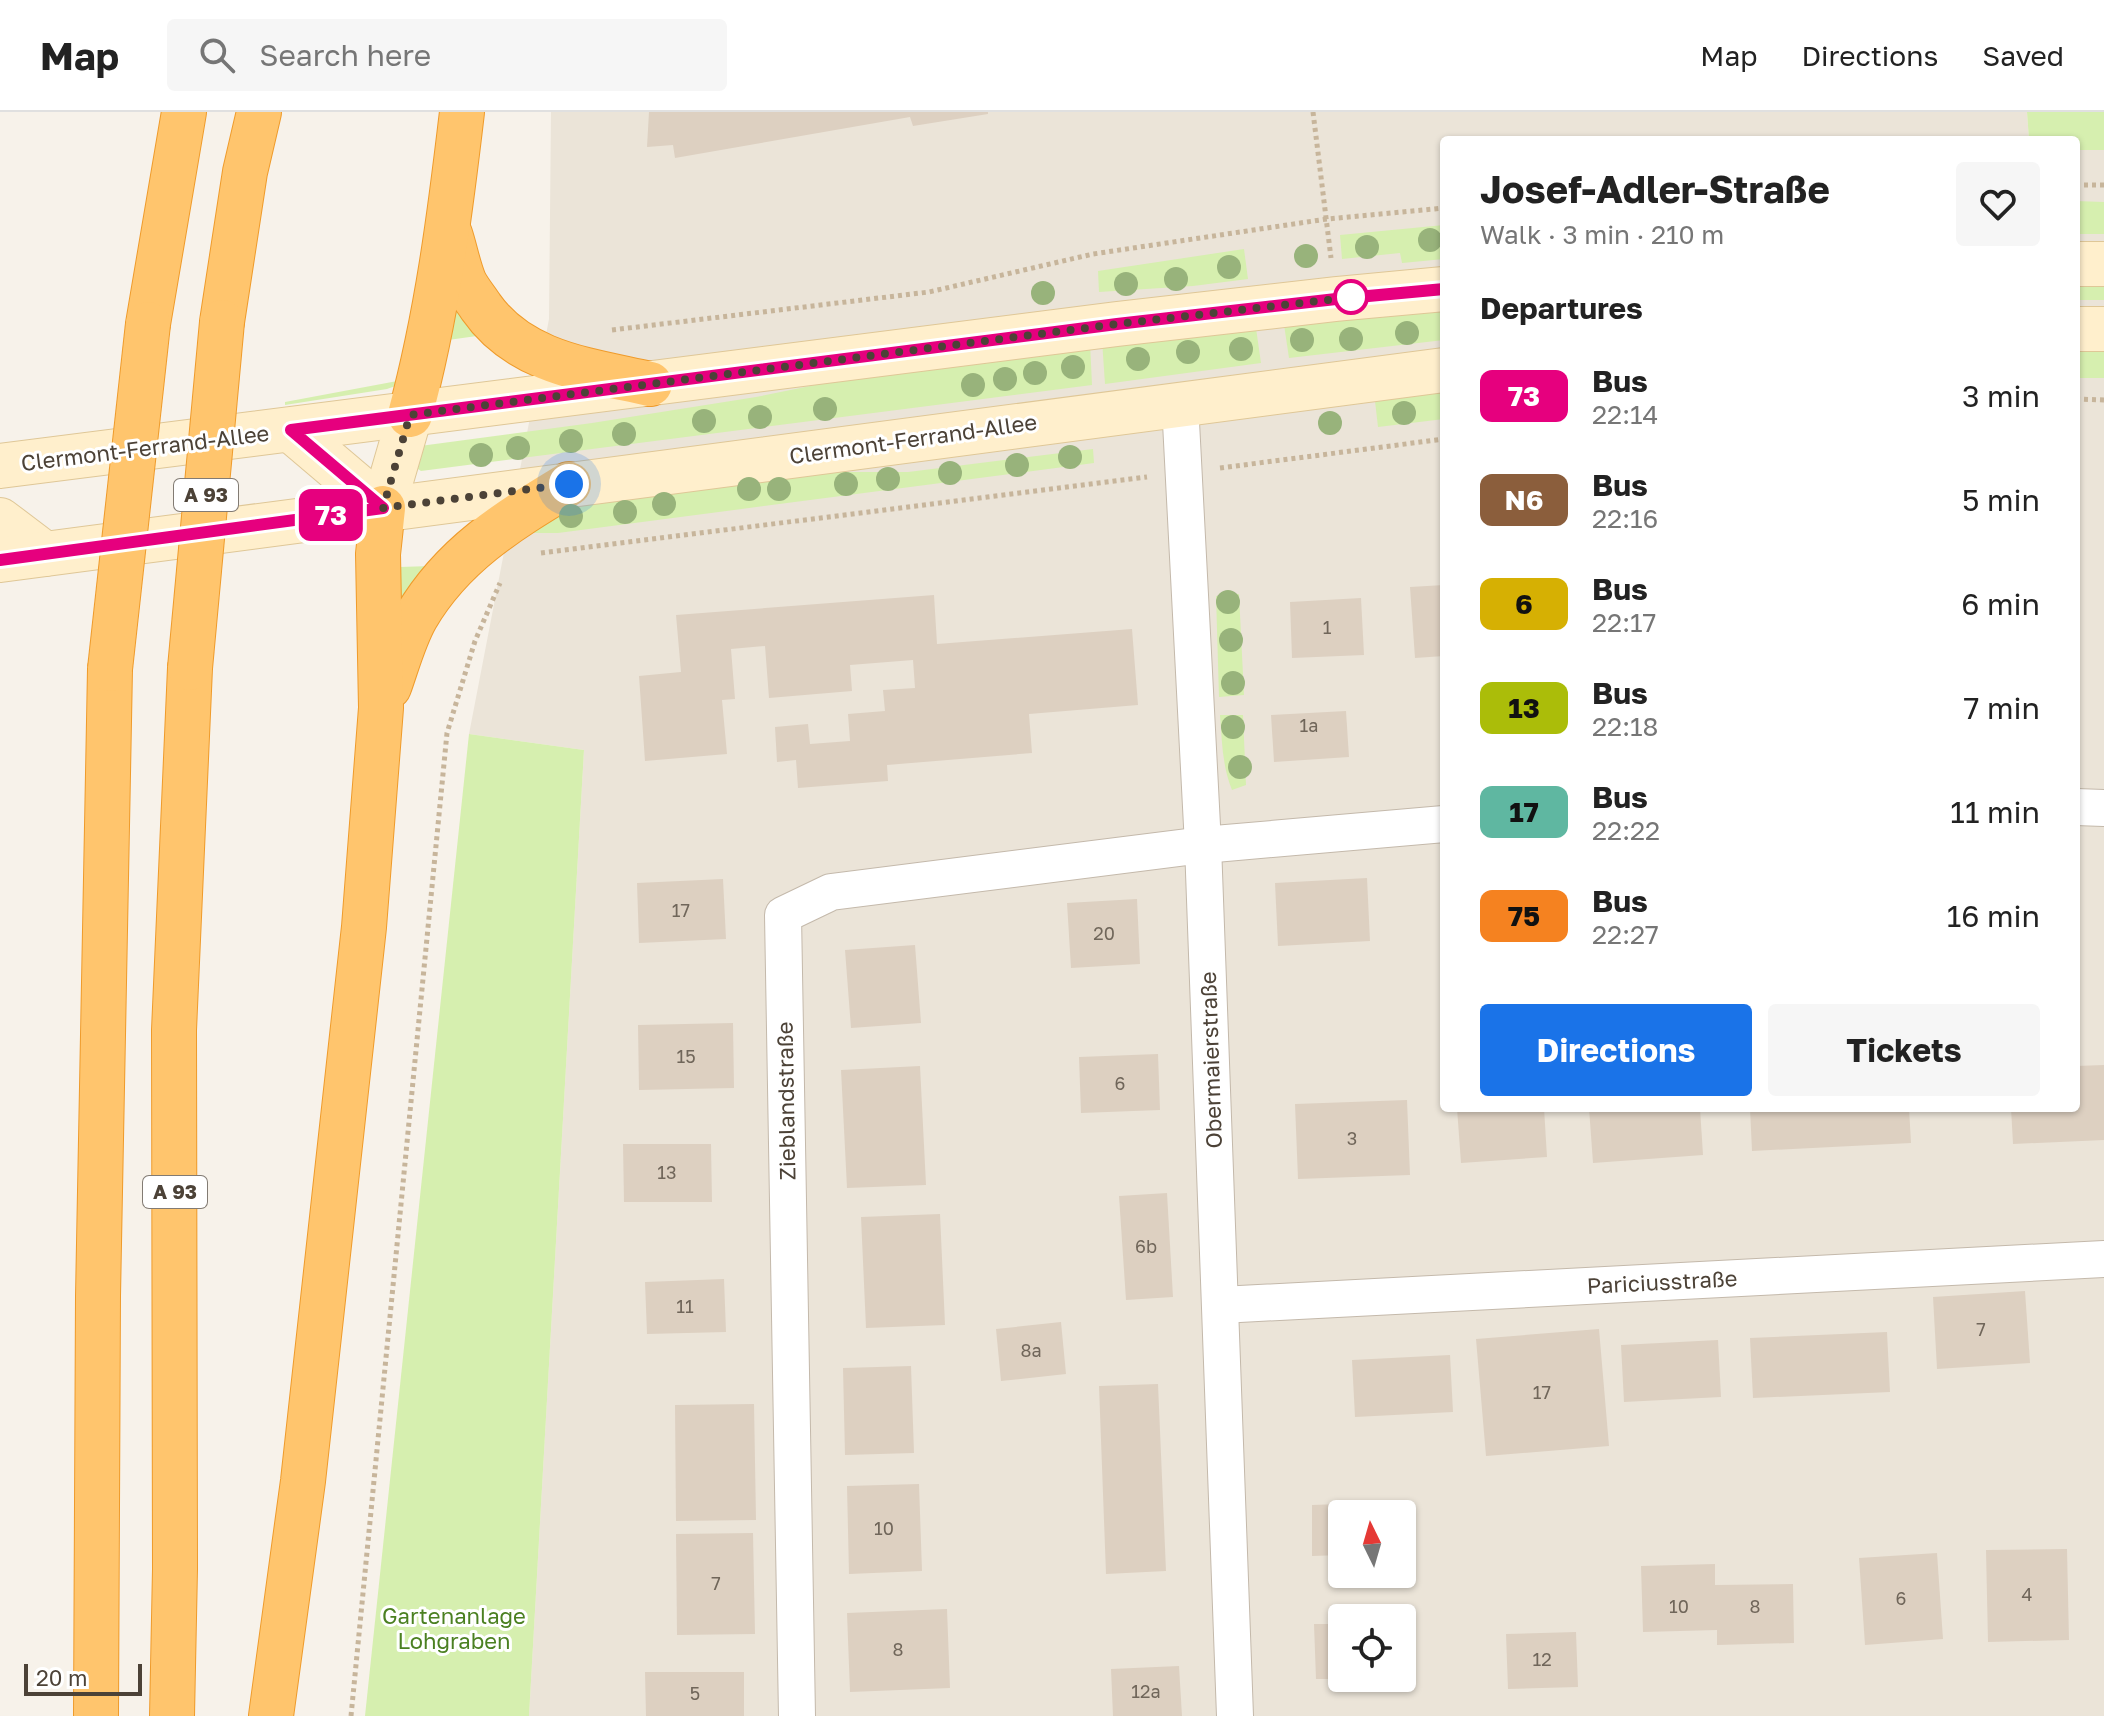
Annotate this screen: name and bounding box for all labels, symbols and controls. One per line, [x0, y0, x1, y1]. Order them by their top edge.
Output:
search box [167, 19, 727, 91]
text: Map [40, 33, 119, 78]
icon: search [195, 33, 239, 77]
text: Search here [259, 37, 431, 73]
text: Map [1700, 39, 1757, 72]
text: Directions [1801, 39, 1938, 72]
text: Saved [1982, 39, 2064, 72]
button: heart [1956, 162, 2040, 246]
text: Josef-Adler-Straße [1480, 166, 1830, 211]
text: Walk · 3 min · 210 m [1480, 219, 1724, 250]
unlabelled marker [1334, 280, 1368, 314]
text: Departures [1480, 290, 1643, 326]
text: Bus [1592, 363, 1648, 399]
text: 3 min [1962, 378, 2040, 414]
text: 73 [1508, 379, 1540, 412]
text: 22:14 [1592, 399, 1658, 430]
street label: Clermont-Ferrand-Allee [787, 408, 1039, 469]
street label: Clermont-Ferrand-Allee [19, 419, 271, 476]
your location [549, 464, 589, 504]
text: Bus [1592, 467, 1648, 503]
road number: A 93 [174, 479, 238, 511]
text: 5 min [1962, 482, 2040, 518]
text: N6 [1504, 483, 1544, 516]
line badge: 73 [295, 489, 367, 541]
text: 73 [315, 498, 347, 531]
text: 22:16 [1592, 503, 1658, 534]
text: Bus [1592, 571, 1648, 607]
text: 6 min [1961, 586, 2040, 622]
text: 6 [1515, 587, 1533, 620]
text: 22:17 [1592, 607, 1656, 638]
house number: 1 [1323, 616, 1332, 638]
text: Bus [1592, 675, 1648, 711]
text: 7 min [1964, 690, 2040, 726]
text: 13 [1508, 691, 1540, 724]
text: 22:18 [1592, 711, 1658, 742]
house number: 1a [1300, 714, 1318, 736]
text: Bus [1592, 779, 1648, 815]
text: 11 min [1950, 794, 2040, 830]
text: 17 [1509, 795, 1539, 828]
text: 22:22 [1592, 815, 1660, 846]
text: Bus [1592, 883, 1648, 919]
text: 16 min [1947, 898, 2040, 934]
house number: 17 [672, 899, 690, 921]
text: 75 [1508, 899, 1540, 932]
text: 22:27 [1592, 919, 1659, 950]
house number: 20 [1093, 922, 1115, 944]
street label: Obermaierstraße [1194, 971, 1227, 1149]
button: Directions [1480, 1004, 1752, 1096]
button: Tickets [1768, 1004, 2040, 1096]
street label: Zieblandstraße [771, 1021, 800, 1181]
house number: 15 [676, 1045, 696, 1067]
house number: 6 [1115, 1072, 1125, 1094]
house number: 3 [1347, 1127, 1357, 1149]
house number: 13 [657, 1161, 677, 1183]
road number: A 93 [143, 1176, 207, 1208]
house number: 6b [1135, 1235, 1157, 1257]
street label: Pariciusstraße [1586, 1264, 1738, 1299]
house number: 11 [676, 1295, 694, 1317]
house number: 7 [1976, 1318, 1986, 1340]
house number: 8a [1020, 1339, 1042, 1361]
house number: 17 [1533, 1381, 1551, 1403]
north arrow [1328, 1500, 1416, 1588]
map controls [1328, 1500, 1416, 1692]
house number: 10 [874, 1517, 894, 1539]
house number: 7 [711, 1572, 721, 1594]
house number: 4 [2022, 1583, 2033, 1605]
house number: 6 [1896, 1587, 1906, 1609]
house number: 10 [1669, 1595, 1689, 1617]
house number: 8 [1750, 1595, 1760, 1617]
park label: Gartenanlage Lohgraben [382, 1602, 526, 1654]
button: locate [1328, 1604, 1416, 1692]
house number: 8 [893, 1638, 903, 1660]
house number: 12 [1532, 1648, 1552, 1670]
scale bar [24, 1660, 142, 1696]
text: 20 m [36, 1664, 87, 1691]
house number: 12a [1131, 1680, 1161, 1702]
house number: 5 [690, 1682, 700, 1704]

